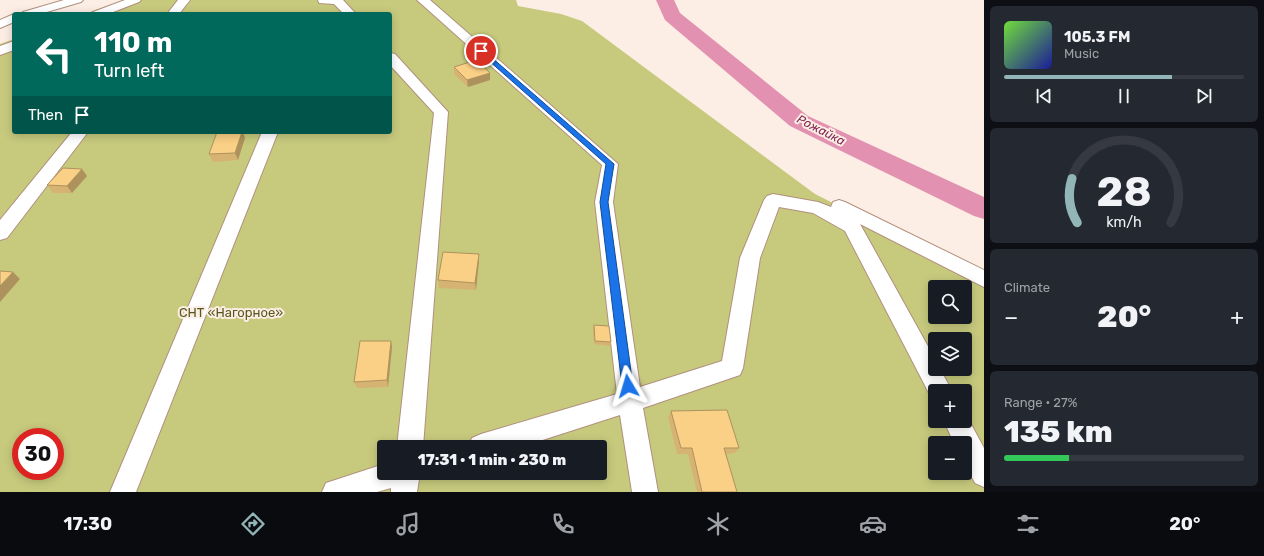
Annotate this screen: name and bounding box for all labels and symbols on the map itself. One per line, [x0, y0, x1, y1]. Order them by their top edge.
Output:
pin [464, 34, 498, 68]
water label: Рожайка [795, 112, 847, 148]
park label: СНТ «Нагорное» [179, 305, 283, 320]
position arrow [607, 365, 649, 407]
speed limit sign: 30 [12, 428, 64, 480]

